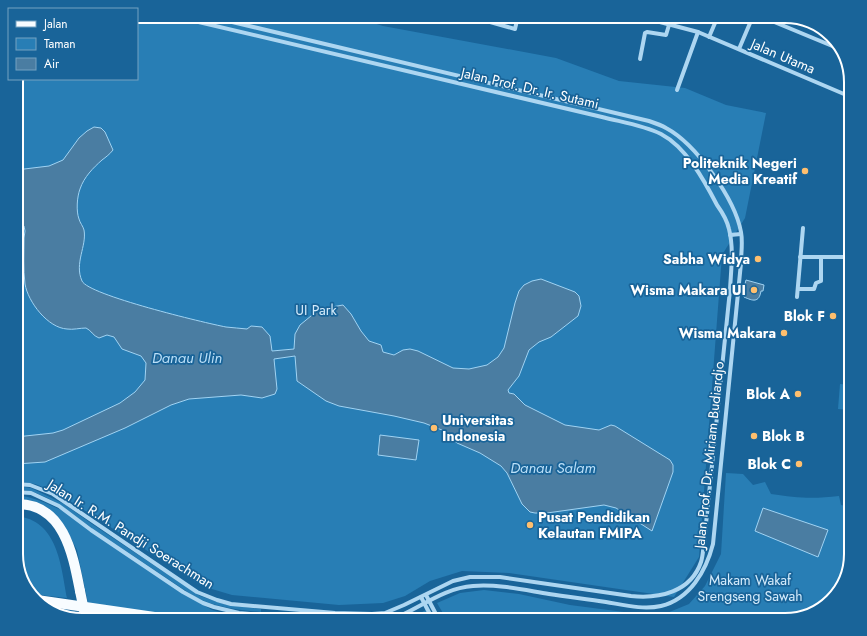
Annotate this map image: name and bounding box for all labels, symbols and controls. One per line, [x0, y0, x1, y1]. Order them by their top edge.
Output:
legend [8, 8, 138, 80]
text: Jalan [42, 15, 67, 33]
street label: Jalan Utama [746, 33, 818, 79]
text: Taman [44, 35, 76, 53]
text: Air [44, 55, 60, 73]
street label: Jalan Prof. Dr. Ir. Sutami [457, 62, 601, 114]
place label: Politeknik Negeri Media Kreatif [683, 153, 798, 189]
marker: Politeknik Negeri Media Kreatif [800, 166, 810, 176]
place label: Sabha Widya [663, 249, 750, 269]
marker: Sabha Widya [753, 254, 763, 264]
place label: Wisma Makara UI [630, 280, 746, 300]
marker: Wisma Makara UI [749, 285, 759, 295]
park label: UI Park [295, 300, 338, 320]
place label: Blok F [784, 306, 825, 326]
marker: Blok F [828, 311, 838, 321]
place label: Wisma Makara [679, 323, 776, 343]
marker: Wisma Makara [779, 328, 789, 338]
water label: Danau Ulin [152, 347, 222, 369]
street label: Jalan Prof. Dr. Miriam Budiardjo [689, 360, 729, 552]
place label: Blok A [746, 384, 791, 404]
marker: Blok A [793, 389, 803, 399]
place label: Universitas Indonesia [442, 410, 514, 446]
marker: Universitas Indonesia [429, 423, 439, 433]
place label: Blok B [762, 426, 805, 446]
marker: Blok B [749, 431, 759, 441]
place label: Blok C [748, 454, 791, 474]
water label: Danau Salam [510, 457, 596, 479]
marker: Blok C [794, 459, 804, 469]
street label: Jalan Ir. R.M. Pandji Soerachman [42, 473, 218, 594]
place label: Pusat Pendidikan Kelautan FMIPA [538, 507, 650, 543]
marker: Pusat Pendidikan Kelautan FMIPA [525, 520, 535, 530]
park label: Makam Wakaf Srengseng Sawah [697, 570, 803, 606]

